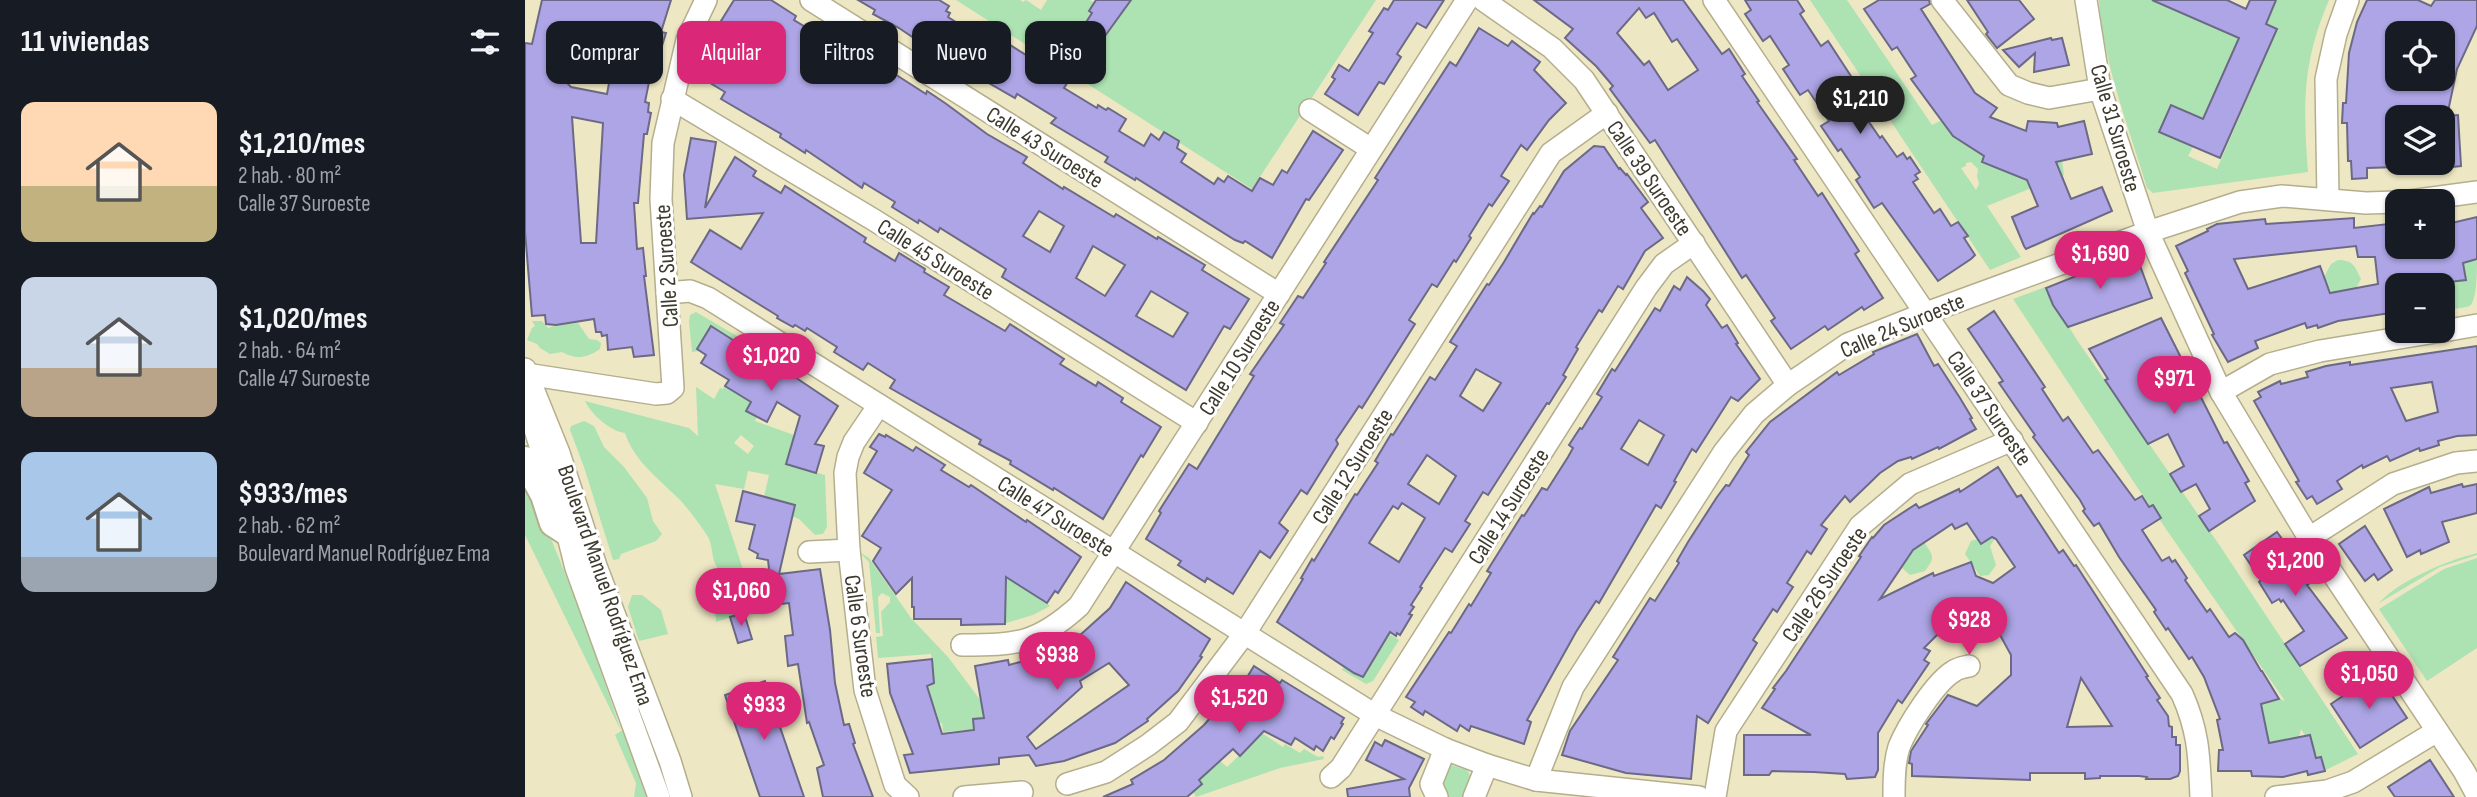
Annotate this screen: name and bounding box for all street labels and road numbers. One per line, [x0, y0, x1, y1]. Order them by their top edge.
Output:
street label: Calle 31 Suroeste [2083, 61, 2147, 195]
street label: Calle 43 Suroeste [981, 101, 1108, 195]
street label: Calle 39 Suroeste [1600, 115, 1698, 242]
street label: Calle 2 Suroeste [649, 204, 685, 328]
street label: Calle 45 Suroeste [872, 213, 999, 307]
street label: Calle 24 Suroeste [1836, 287, 1969, 365]
street label: Calle 10 Suroeste [1193, 294, 1287, 421]
street label: Calle 37 Suroeste [1941, 346, 2038, 471]
street label: Calle 12 Suroeste [1306, 403, 1400, 530]
street label: Calle 14 Suroeste [1462, 443, 1555, 570]
street label: Boulevard Manuel Rodríguez Ema [551, 462, 659, 709]
street label: Calle 47 Suroeste [992, 470, 1119, 564]
street label: Calle 26 Suroeste [1776, 522, 1874, 648]
street label: Calle 6 Suroeste [838, 573, 882, 699]

